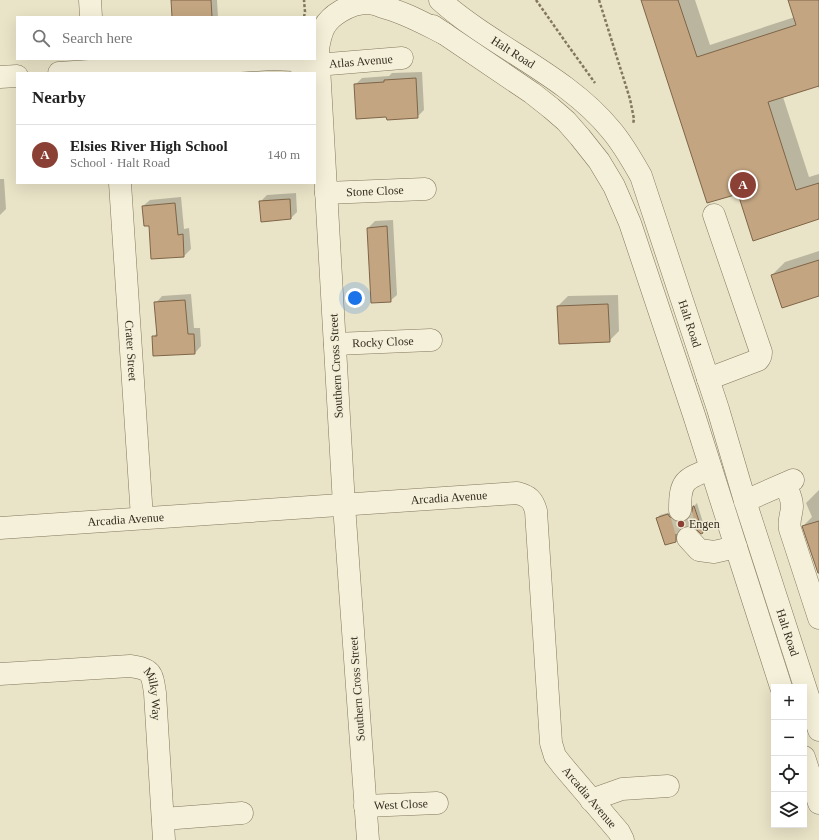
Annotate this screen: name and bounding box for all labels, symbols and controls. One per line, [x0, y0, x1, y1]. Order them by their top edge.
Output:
search box [16, 16, 316, 60]
icon: search [30, 27, 52, 49]
text: Search here [62, 30, 132, 46]
street label: Halt Road [489, 33, 538, 71]
street label: Atlas Avenue [328, 52, 393, 71]
text: Nearby [32, 88, 86, 107]
text: Elsies River High School [70, 138, 228, 154]
text: A [40, 147, 50, 162]
text: 140 m [267, 147, 300, 162]
text: School · Halt Road [70, 155, 170, 170]
pin: A [730, 170, 756, 200]
street label: Stone Close [346, 183, 404, 199]
your location [345, 288, 365, 308]
street label: Halt Road [675, 298, 704, 349]
street label: Southern Cross Street [326, 313, 346, 419]
street label: Crater Street [122, 320, 140, 382]
street label: Rocky Close [352, 334, 414, 350]
street label: Arcadia Avenue [410, 488, 488, 507]
street label: Arcadia Avenue [87, 510, 164, 529]
place label: Engen [689, 517, 720, 531]
marker: Engen [676, 519, 686, 529]
street label: Halt Road [773, 607, 802, 658]
street label: Southern Cross Street [346, 636, 368, 742]
street label: Milky Way [141, 664, 164, 721]
map controls [771, 684, 807, 828]
button: + [771, 684, 807, 720]
button: − [771, 720, 807, 756]
button: locate [771, 756, 807, 792]
street label: Arcadia Avenue [559, 764, 620, 831]
button: layers [771, 792, 807, 828]
street label: West Close [374, 796, 428, 813]

